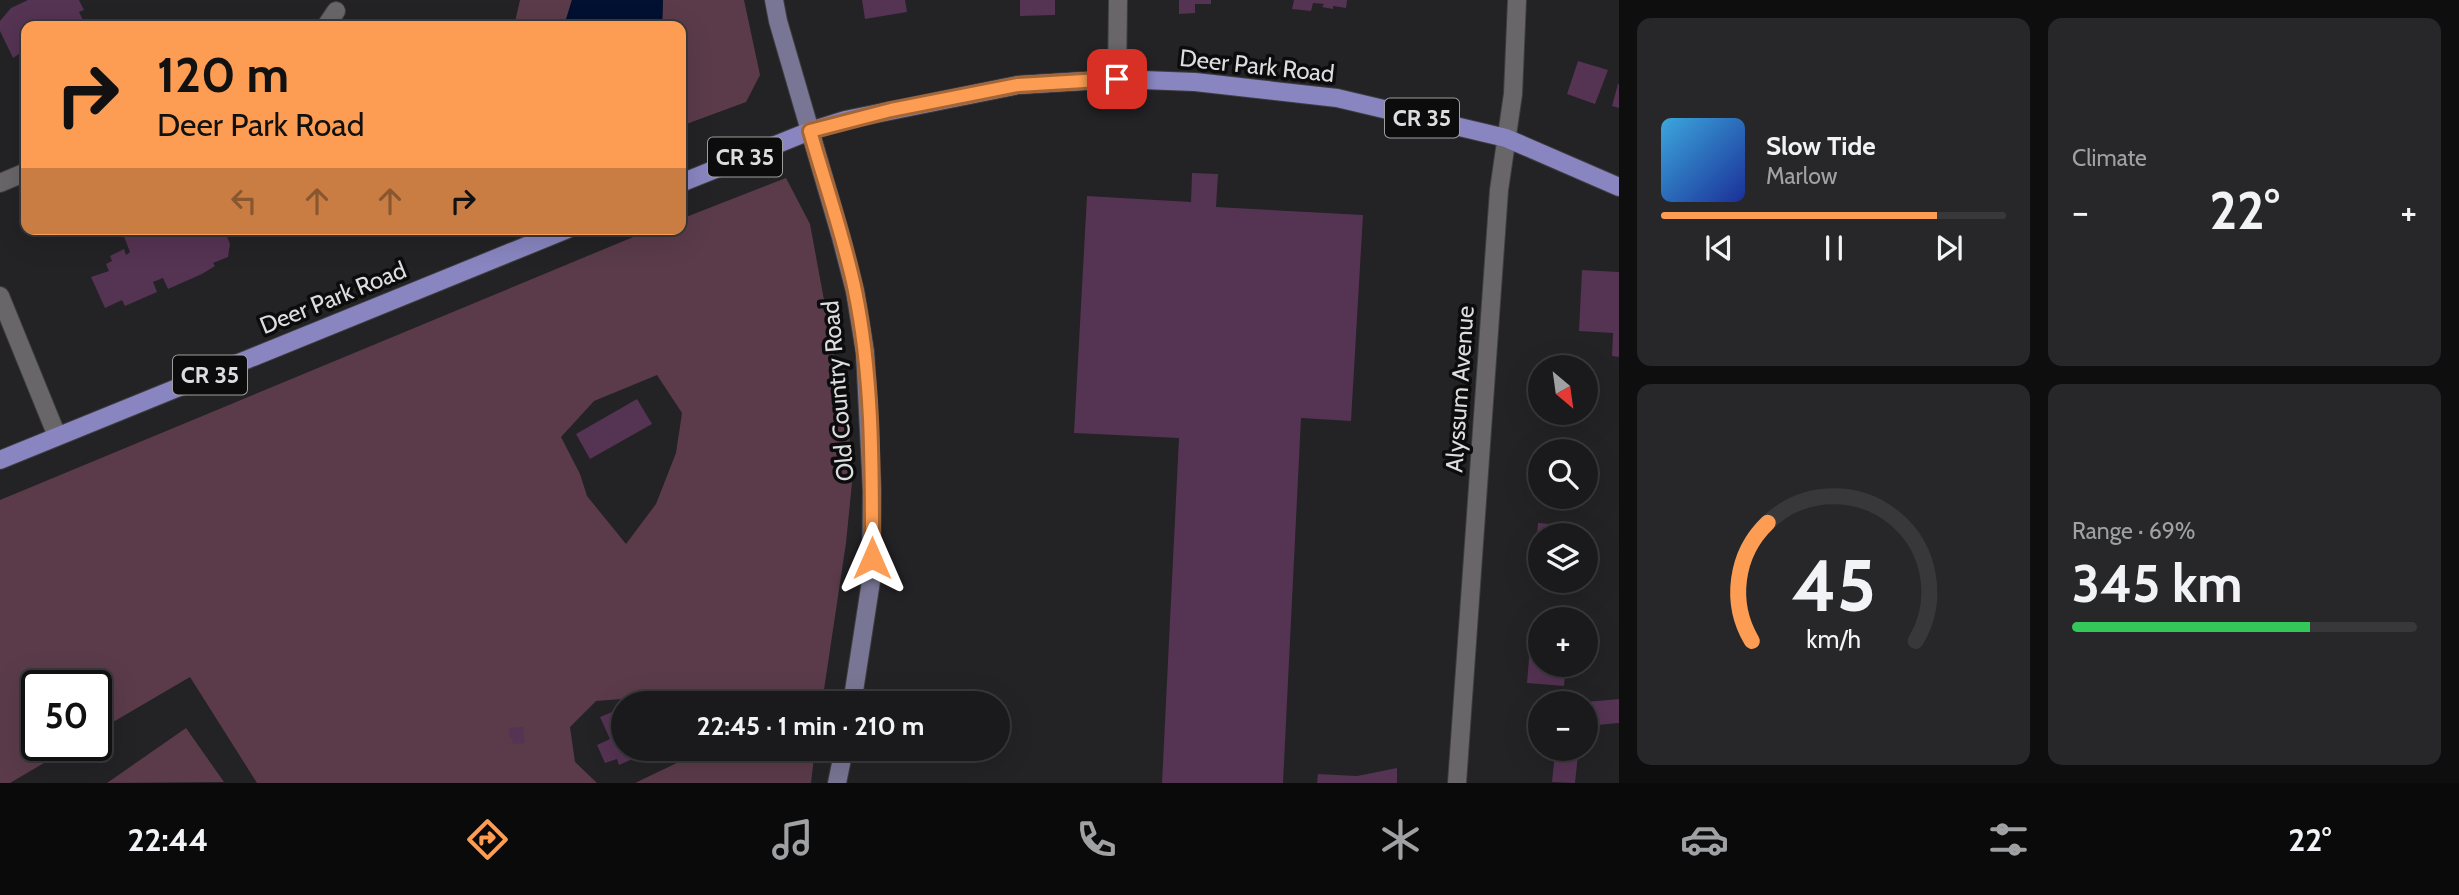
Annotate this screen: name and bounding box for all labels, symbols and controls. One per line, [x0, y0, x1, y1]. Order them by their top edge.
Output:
street label: Deer Park Road [1178, 43, 1336, 88]
text: 120 m [157, 45, 289, 104]
icon: right [42, 49, 133, 140]
pin [1087, 49, 1147, 109]
icon: arrive [1098, 60, 1136, 98]
road number: CR 35 [1385, 99, 1459, 138]
text: Deer Park Road [157, 105, 364, 144]
text: Slow Tide [1766, 130, 1876, 162]
road number: CR 35 [708, 138, 782, 176]
text: Climate [2072, 144, 2147, 172]
text: Marlow [1766, 162, 1837, 190]
text: 22° [2209, 179, 2280, 242]
icon: left [225, 182, 263, 220]
icon: ahead [298, 182, 336, 220]
icon: ahead [371, 182, 409, 220]
icon: right [444, 182, 482, 220]
text: − [2072, 188, 2089, 235]
text: + [2400, 188, 2417, 235]
icon: previous [1700, 229, 1738, 267]
icon: pause [1815, 229, 1853, 267]
icon: next [1930, 229, 1968, 267]
street label: Deer Park Road [255, 255, 410, 340]
street label: Old Country Road [815, 299, 860, 483]
street label: Alyssum Avenue [1439, 305, 1480, 473]
north arrow [1528, 355, 1598, 425]
map controls [1528, 355, 1598, 761]
road number: CR 35 [173, 356, 247, 394]
button: search [1528, 439, 1598, 509]
text: Range · 69% [2072, 517, 2196, 545]
position arrow [835, 521, 909, 595]
button: layers [1528, 523, 1598, 593]
text: 45 [1791, 541, 1876, 629]
text: 345 km [2072, 552, 2242, 615]
button: + [1528, 607, 1598, 677]
text: km/h [1806, 623, 1861, 653]
speed limit sign: 50 [21, 670, 112, 761]
button: − [1528, 691, 1598, 761]
text: 22:45 · 1 min · 210 m [697, 710, 924, 742]
icon: directions [463, 815, 512, 864]
icon: music [768, 815, 817, 864]
icon: phone [1072, 815, 1121, 864]
icon: climate [1376, 815, 1425, 864]
icon: car [1680, 815, 1729, 864]
icon: filters [1984, 815, 2033, 864]
text: 22:44 [128, 820, 208, 859]
text: 22° [2288, 820, 2331, 859]

